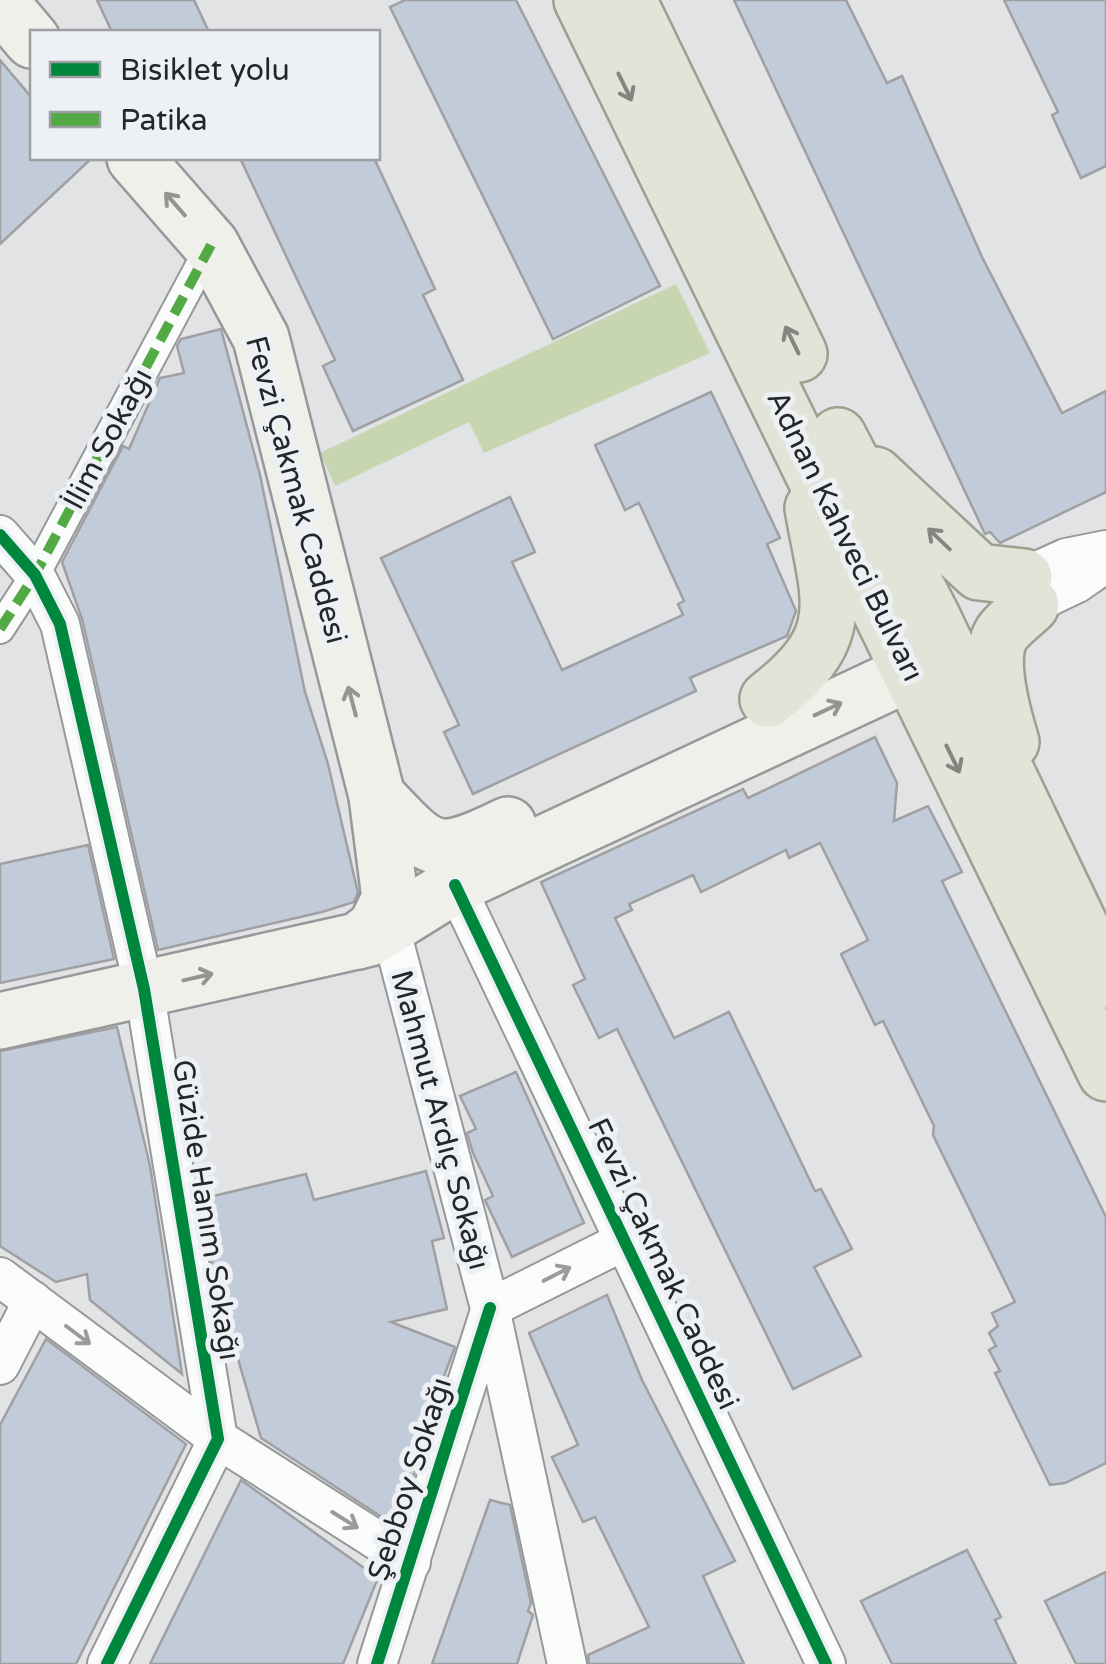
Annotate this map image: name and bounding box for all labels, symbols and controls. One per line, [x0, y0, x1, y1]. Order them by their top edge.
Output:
legend [30, 30, 380, 160]
text: Bisiklet yolu [120, 52, 290, 89]
one-way arrow [617, 72, 636, 102]
text: Patika [120, 102, 208, 139]
one-way arrow [163, 192, 186, 217]
one-way arrow [782, 326, 801, 356]
street label: Fevzi Çakmak Caddesi [237, 332, 355, 648]
street label: İlim Sokağı [55, 362, 161, 516]
street label: Adnan Kahveci Bulvarı [758, 385, 932, 687]
one-way arrow [927, 527, 951, 551]
one-way arrow [342, 686, 361, 718]
one-way arrow [812, 698, 842, 717]
one-way arrow [944, 744, 963, 774]
street label: Mahmut Ardıç Sokağı [382, 966, 498, 1274]
one-way arrow [181, 967, 213, 985]
street label: Güzide Hanım Sokağı [164, 1057, 248, 1363]
street label: Fevzi Çakmak Caddesi [579, 1113, 747, 1415]
one-way arrow [542, 1264, 572, 1283]
one-way arrow [64, 1325, 91, 1346]
street label: Şebboy Sokağı [360, 1373, 460, 1585]
one-way arrow [331, 1510, 359, 1530]

